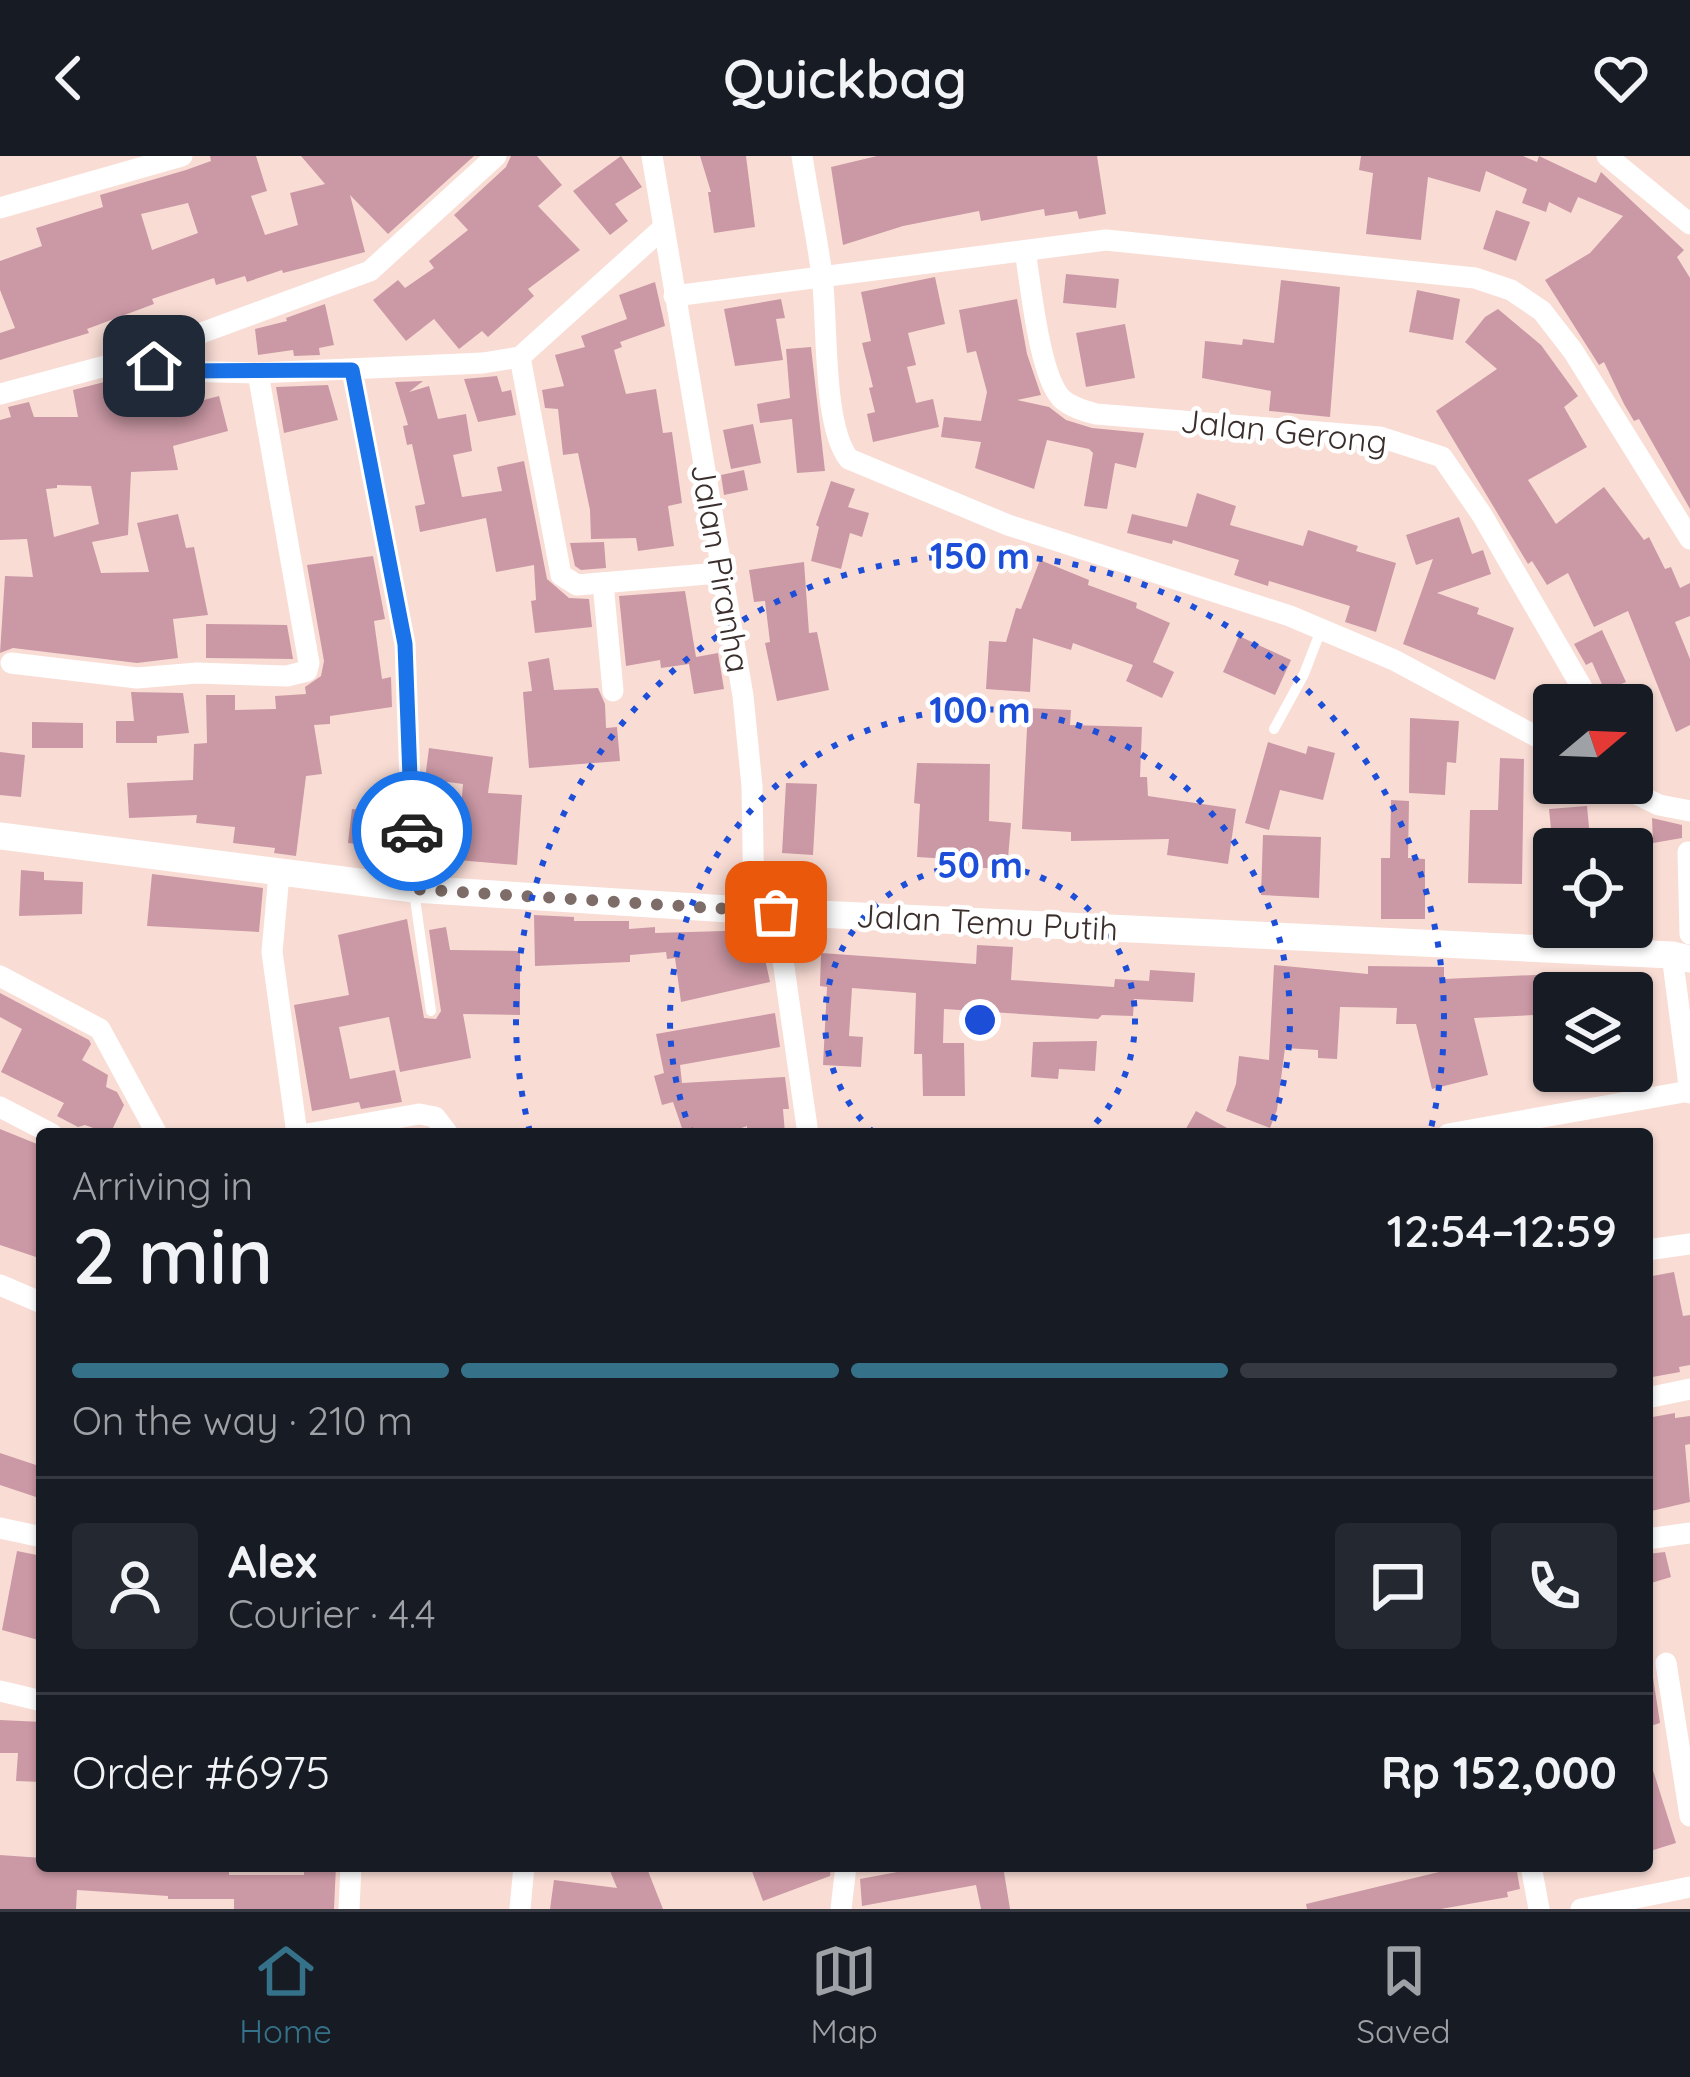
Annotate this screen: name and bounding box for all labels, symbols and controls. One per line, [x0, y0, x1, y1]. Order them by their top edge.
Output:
text: Quickbag [723, 44, 967, 112]
icon: back [36, 45, 102, 111]
icon: heart [1588, 45, 1654, 111]
pin [103, 315, 205, 417]
icon: home [121, 333, 187, 399]
street label: Jalan Gerong [1179, 399, 1389, 462]
street label: Jalan Piranha [683, 460, 760, 676]
text: 150 m [930, 533, 1030, 578]
north arrow [1533, 684, 1653, 804]
map controls [1533, 684, 1653, 1092]
text: 100 m [929, 687, 1031, 732]
courier [352, 771, 472, 891]
icon: car [379, 798, 445, 864]
button: locate [1533, 828, 1653, 948]
text: 50 m [937, 842, 1023, 887]
pin [725, 861, 827, 963]
icon: bag [743, 879, 809, 945]
street label: Jalan Temu Putih [855, 894, 1119, 949]
button: layers [1533, 972, 1653, 1092]
centre of rings [959, 999, 1001, 1041]
text: Arriving in [72, 1161, 253, 1210]
text: 12:54–12:59 [1387, 1202, 1617, 1258]
text: 2 min [72, 1206, 273, 1304]
text: On the way · 210 m [72, 1396, 413, 1445]
button: person [72, 1523, 198, 1649]
button: chat [1335, 1523, 1461, 1649]
button: phone [1491, 1523, 1617, 1649]
text: Alex [228, 1533, 317, 1589]
text: Courier · 4.4 [228, 1589, 436, 1638]
text: Order #6975 [72, 1744, 330, 1800]
text: Rp 152,000 [1381, 1744, 1617, 1800]
tab: Home [239, 1938, 332, 2051]
tab: Map [811, 1938, 878, 2051]
tab: Saved [1357, 1938, 1451, 2051]

